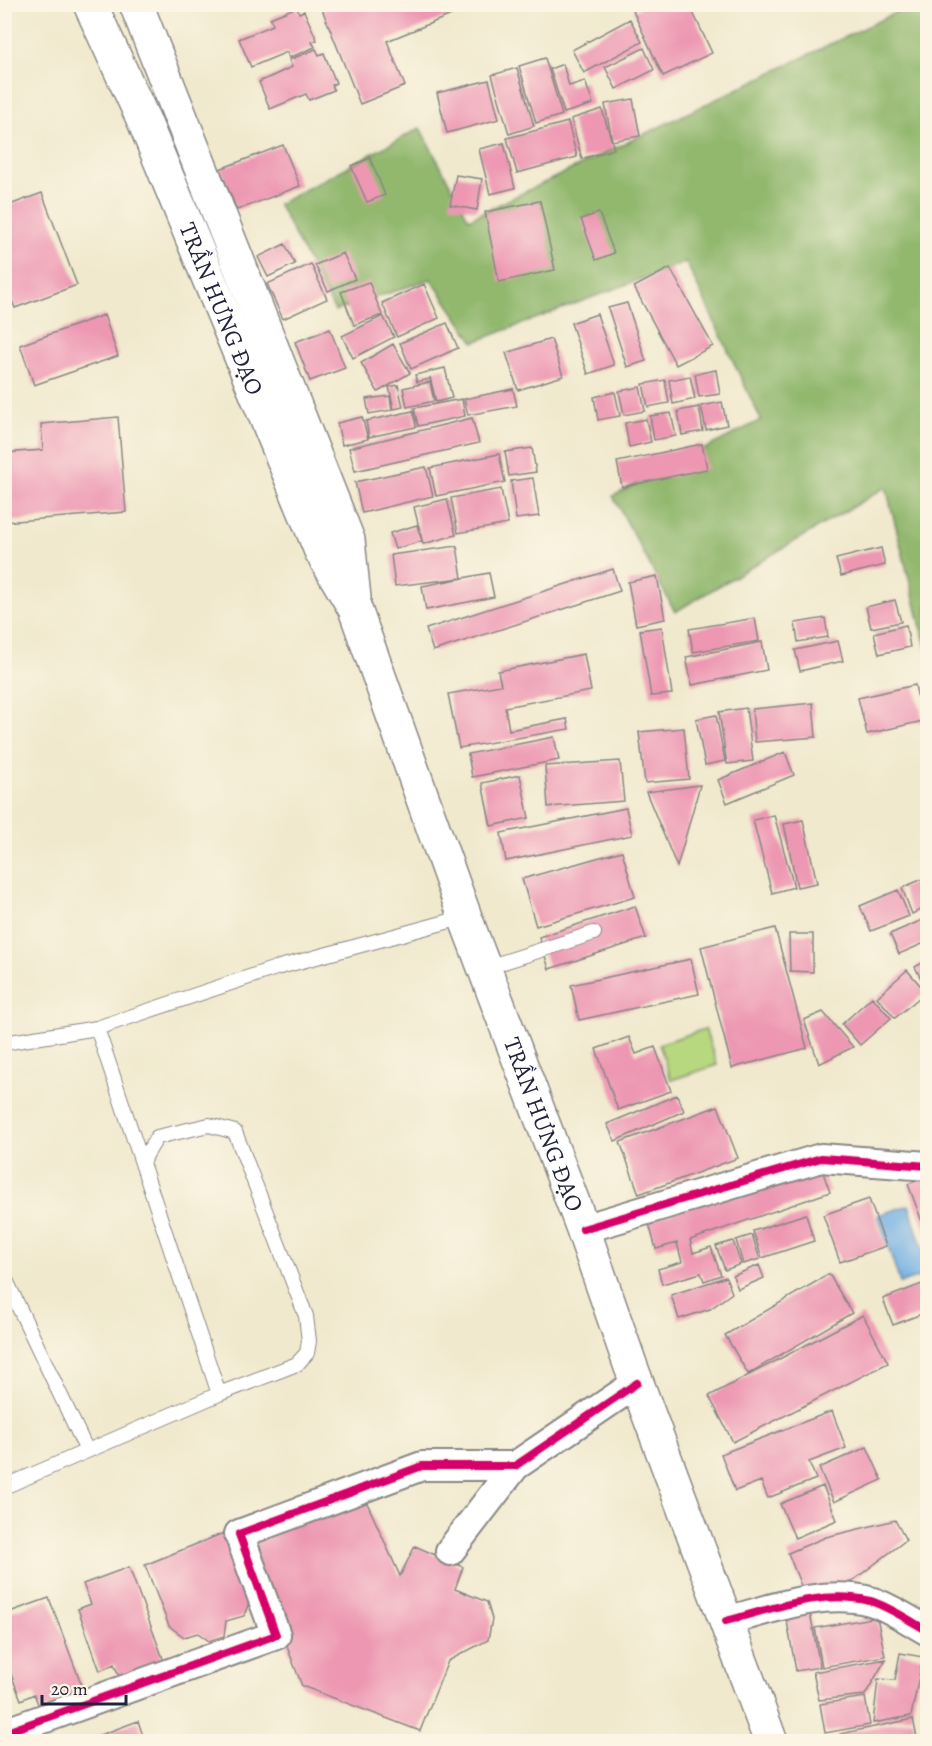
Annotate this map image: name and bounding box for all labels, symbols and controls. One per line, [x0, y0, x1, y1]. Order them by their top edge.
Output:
street label: TRẦN HƯNG ĐẠO [172, 218, 271, 400]
street label: TRẦN HƯNG ĐẠO [496, 1033, 591, 1216]
scale bar [42, 1668, 126, 1706]
text: 20 m [51, 1677, 88, 1701]

